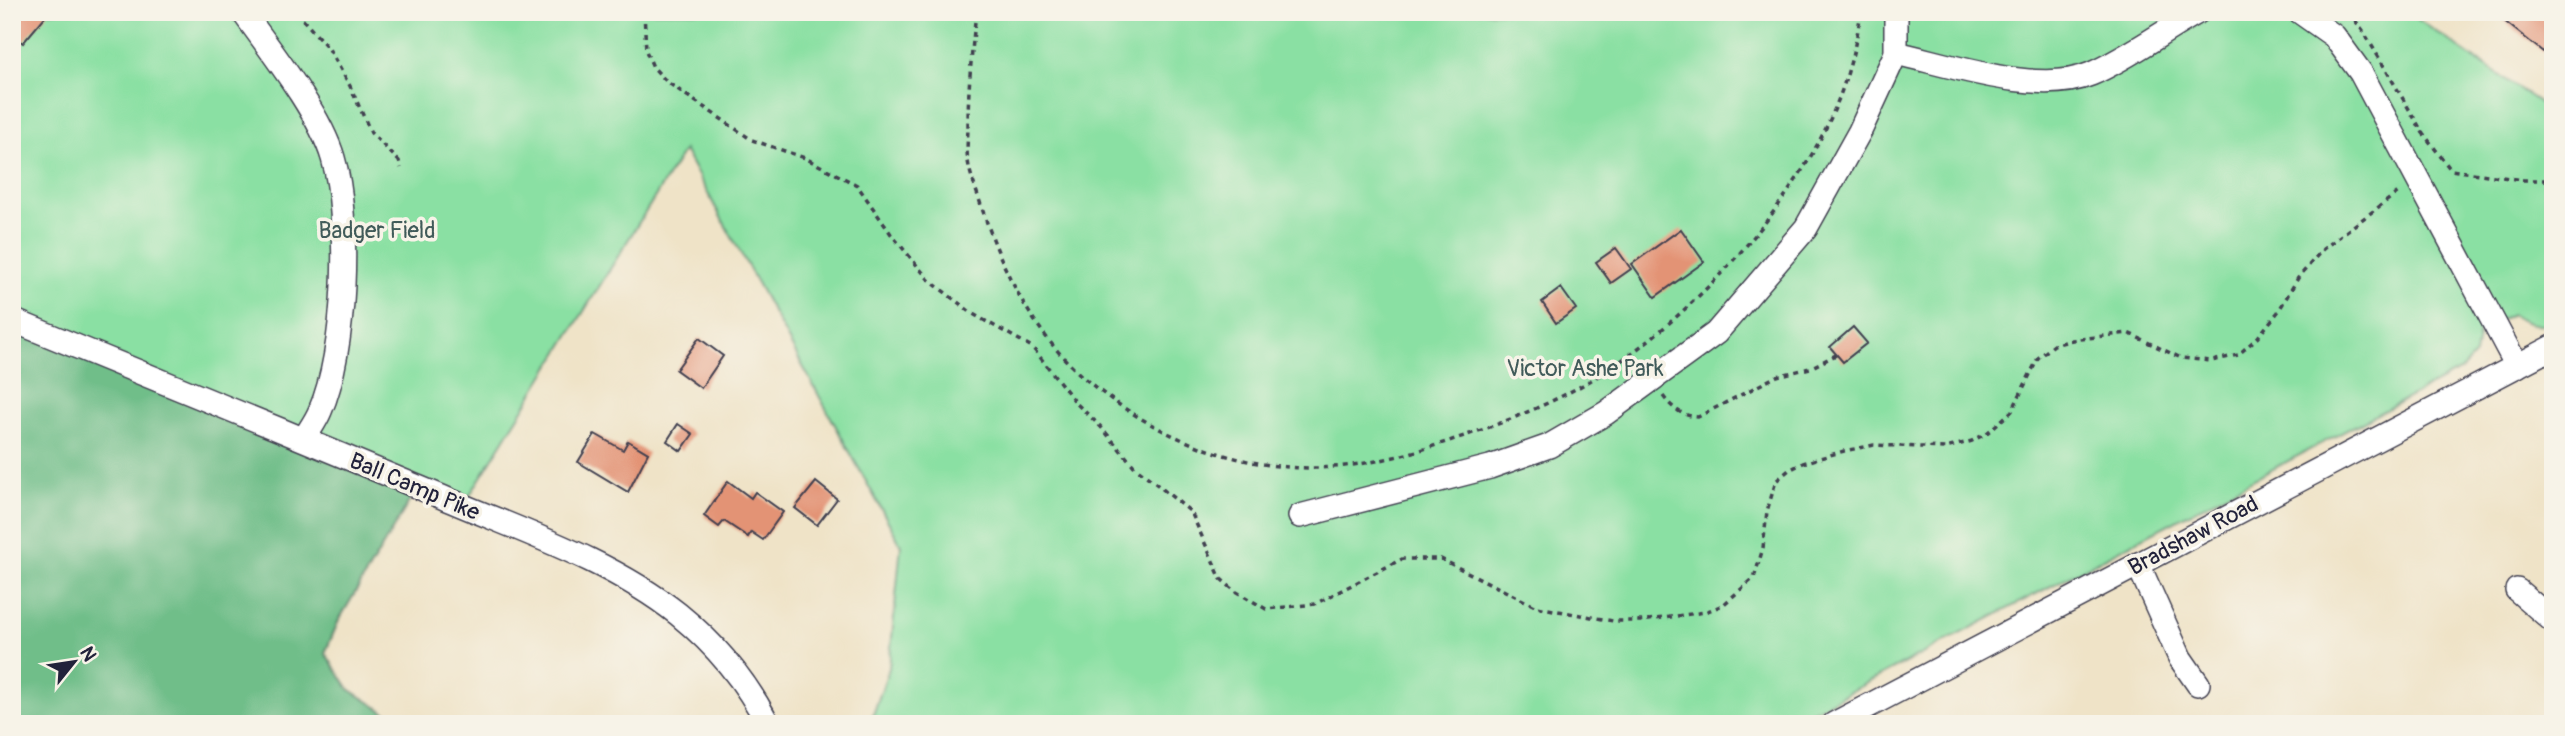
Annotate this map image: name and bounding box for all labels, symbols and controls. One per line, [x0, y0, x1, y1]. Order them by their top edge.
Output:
park label: Badger Field [319, 216, 435, 245]
park label: Victor Ashe Park [1507, 354, 1664, 383]
street label: Ball Camp Pike [345, 446, 485, 527]
street label: Bradshaw Road [2123, 489, 2263, 582]
north arrow [38, 628, 108, 698]
text: N [74, 642, 102, 666]

